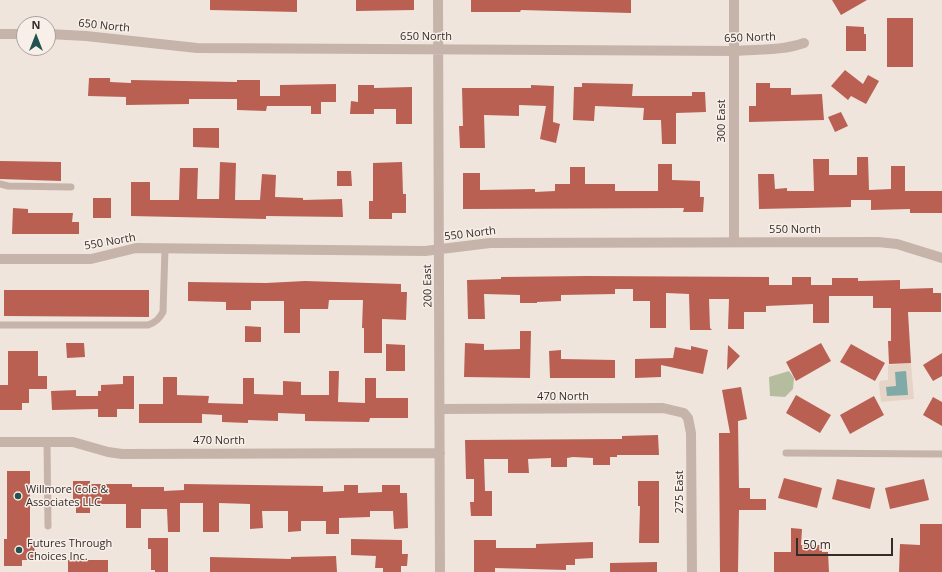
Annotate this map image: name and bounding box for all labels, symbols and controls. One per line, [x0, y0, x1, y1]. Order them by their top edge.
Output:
north arrow [16, 16, 56, 56]
text: N [32, 17, 40, 32]
street label: 650 North [78, 17, 130, 35]
street label: 650 North [400, 30, 452, 44]
street label: 650 North [724, 31, 776, 45]
street label: 300 East [715, 99, 729, 143]
street label: 550 North [769, 223, 821, 237]
street label: 550 North [443, 224, 497, 244]
street label: 550 North [83, 231, 137, 253]
street label: 200 East [421, 264, 435, 308]
street label: 470 North [537, 390, 589, 404]
street label: 470 North [193, 434, 245, 448]
street label: 275 East [673, 470, 687, 514]
place label: Willmore Cole & Associates LLC [26, 483, 108, 509]
marker: Willmore Cole & Associates LLC [13, 491, 23, 501]
scale bar [798, 530, 895, 556]
text: 50 m [803, 536, 831, 553]
place label: Futures Through Choices Inc. [27, 537, 112, 563]
marker: Futures Through Choices Inc. [14, 545, 24, 555]

